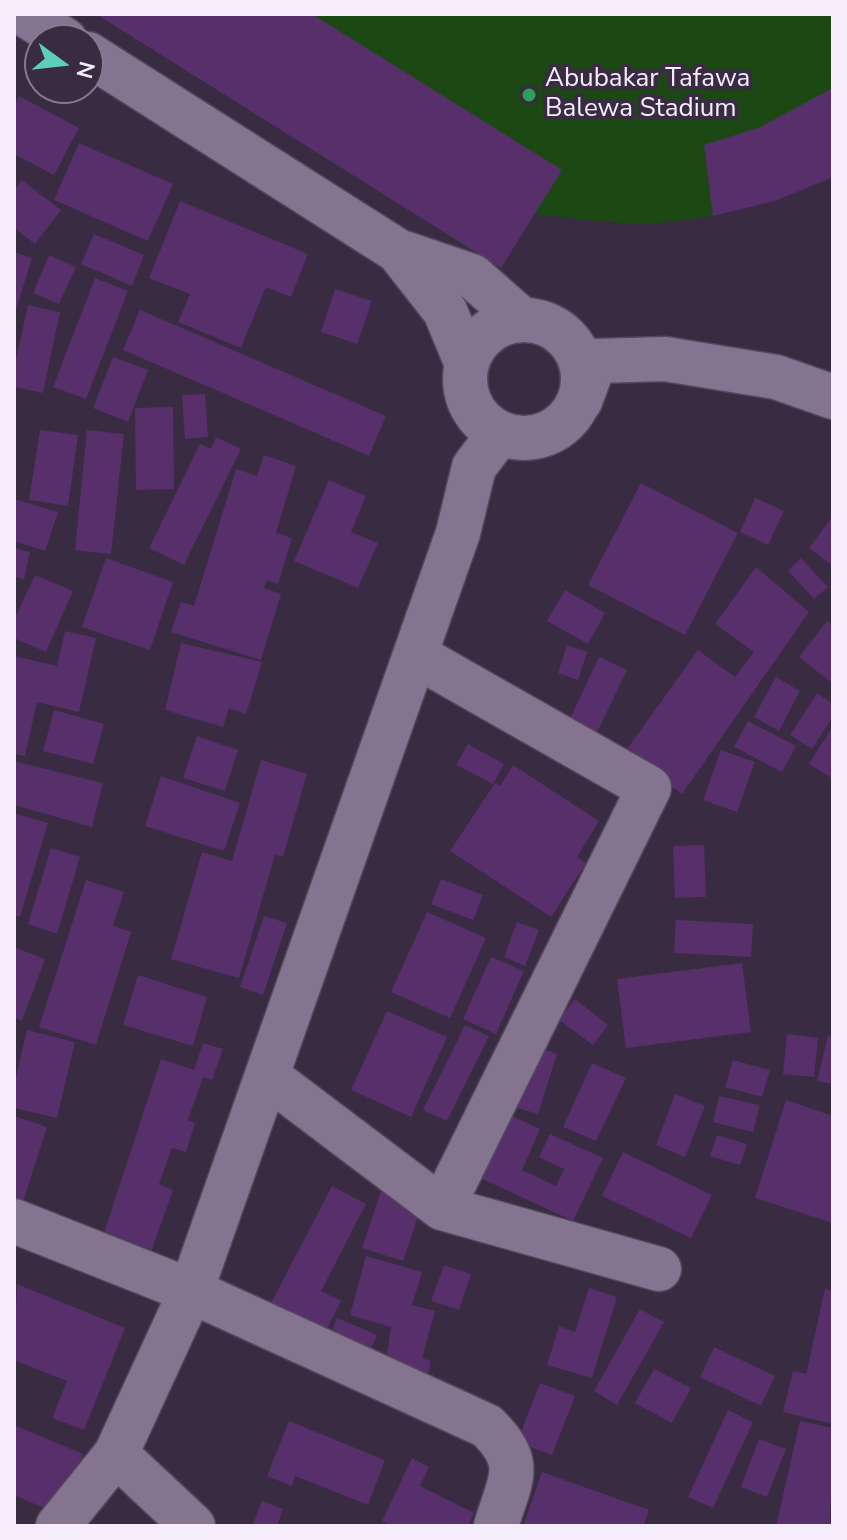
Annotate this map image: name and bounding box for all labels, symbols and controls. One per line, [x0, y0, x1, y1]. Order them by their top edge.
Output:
north arrow [24, 24, 104, 104]
text: N [69, 58, 102, 82]
place label: Abubakar Tafawa Balewa Stadium [545, 64, 750, 126]
marker: Abubakar Tafawa Balewa Stadium [520, 86, 538, 104]

